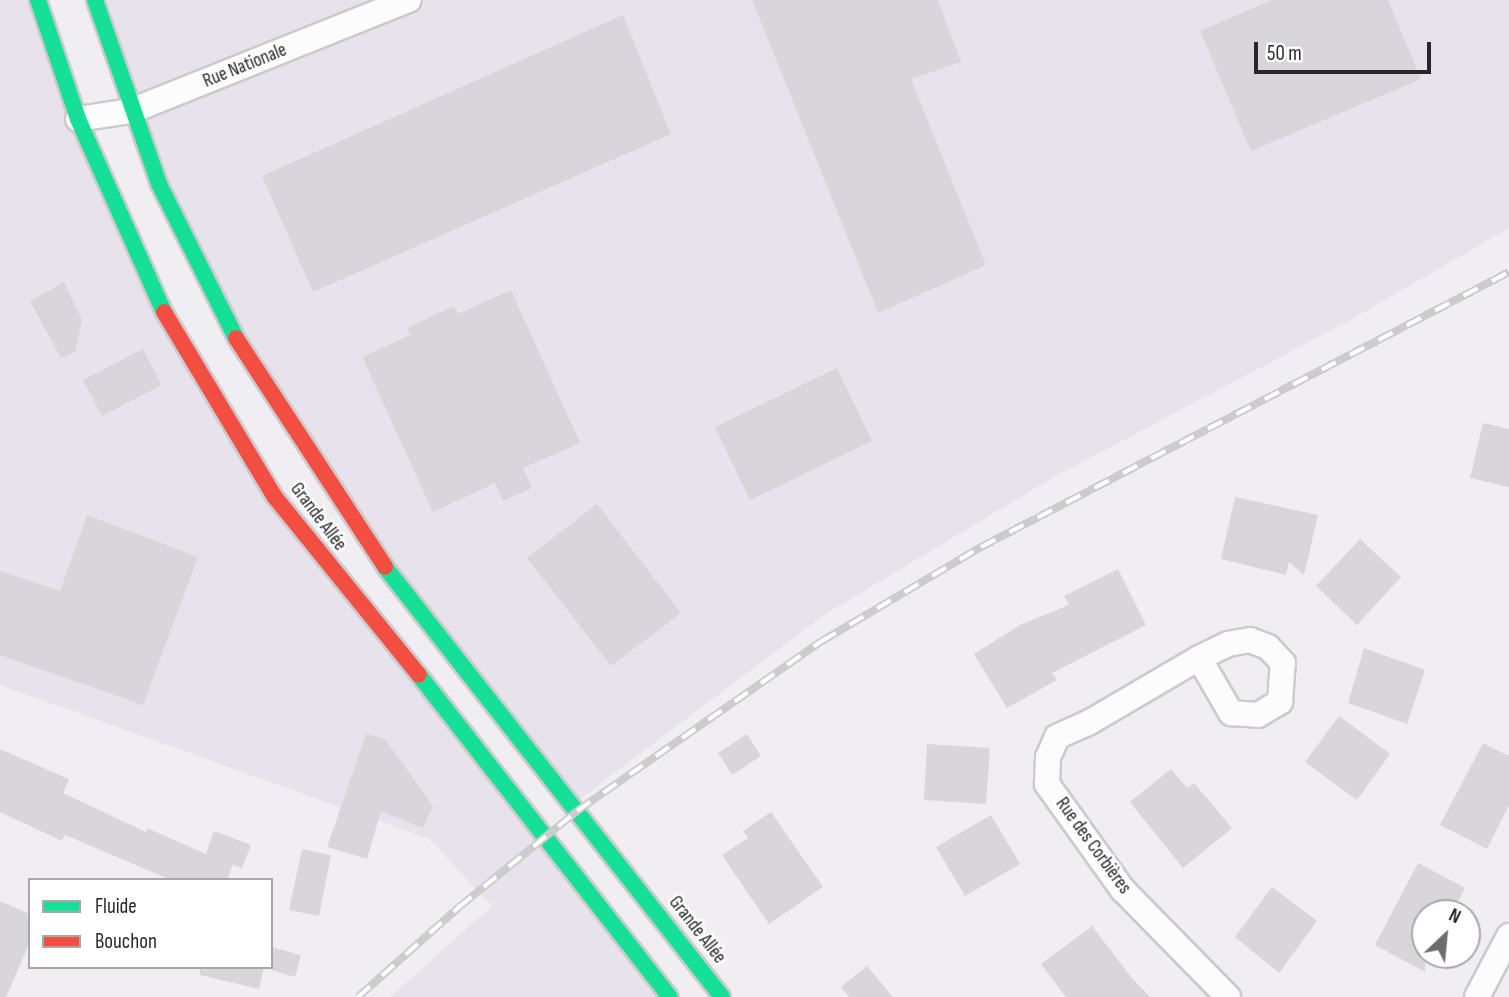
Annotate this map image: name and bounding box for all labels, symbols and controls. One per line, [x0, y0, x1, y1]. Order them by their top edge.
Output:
scale bar [1257, 28, 1434, 72]
street label: Rue Nationale [200, 39, 290, 93]
text: 50 m [1267, 41, 1302, 66]
street label: Grande Allée [285, 478, 351, 556]
street label: Rue des Corbières [1050, 793, 1136, 899]
legend [28, 878, 273, 969]
street label: Grande Allée [664, 892, 730, 968]
text: Fluide [95, 894, 137, 919]
north arrow [1411, 899, 1481, 969]
text: N [1445, 904, 1464, 929]
text: Bouchon [95, 929, 157, 954]

